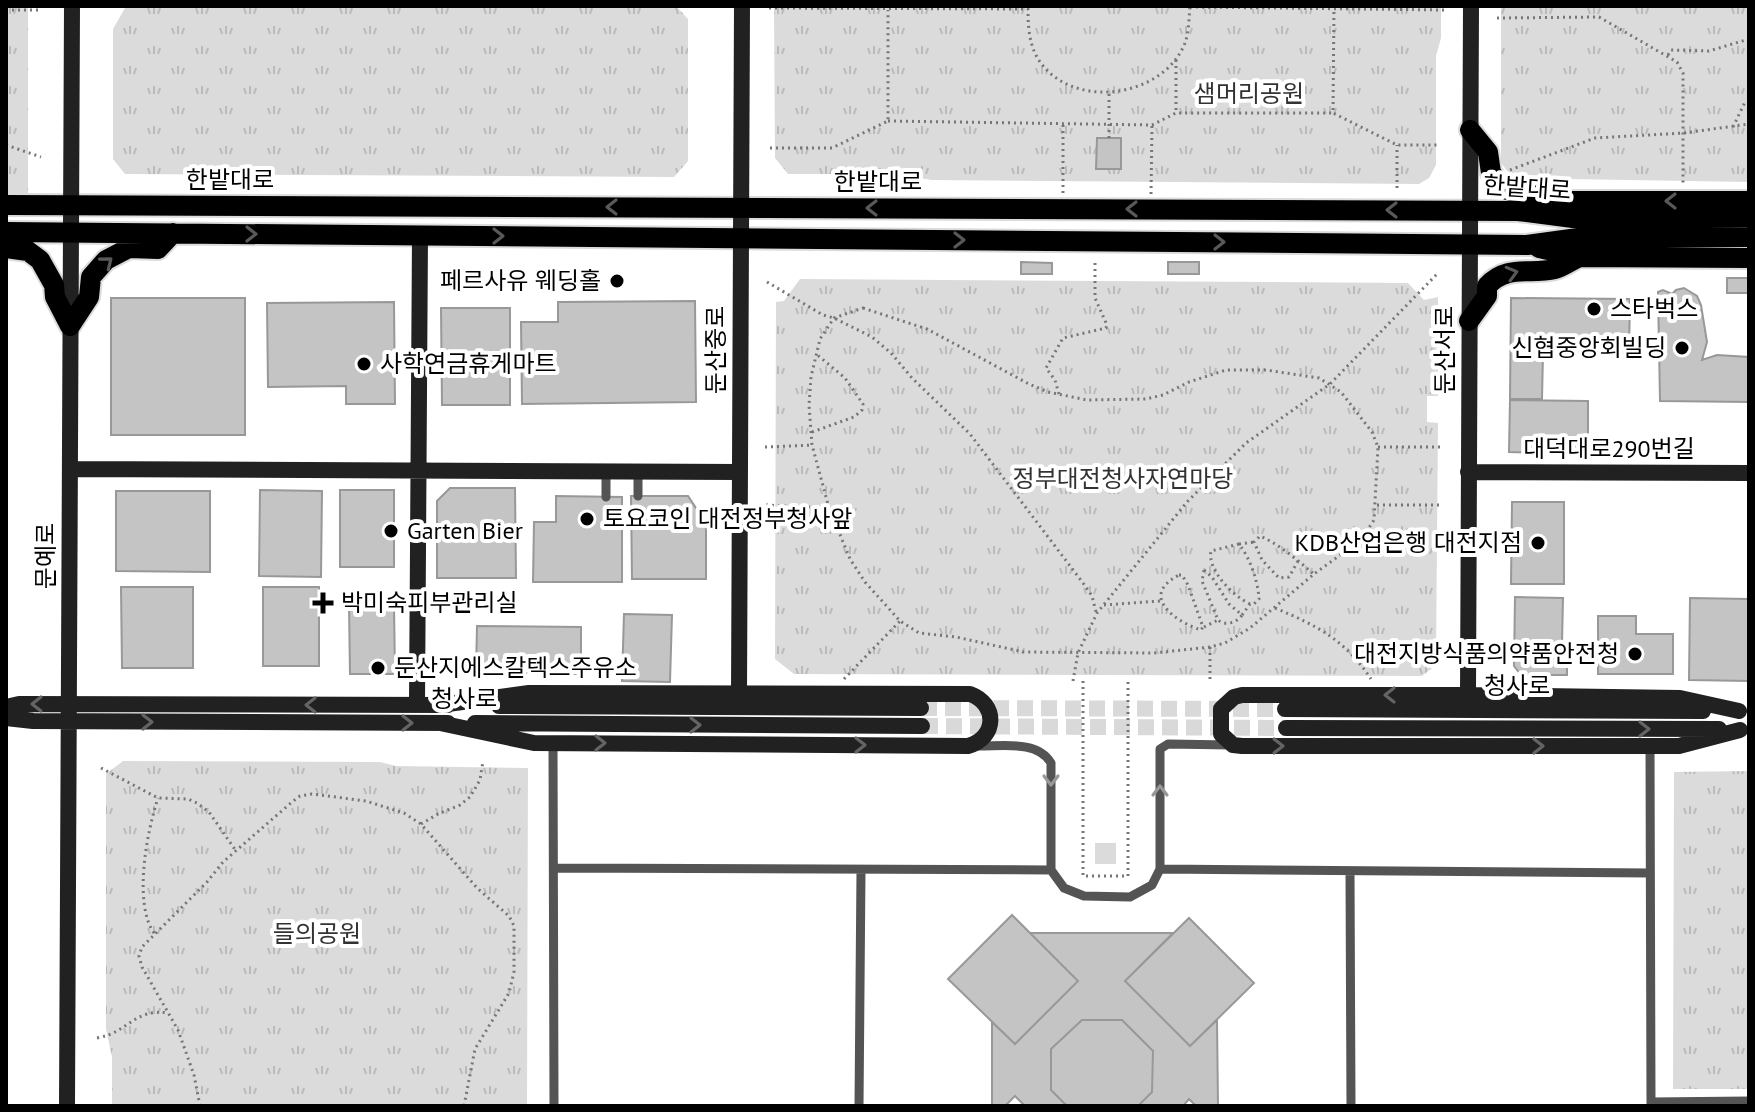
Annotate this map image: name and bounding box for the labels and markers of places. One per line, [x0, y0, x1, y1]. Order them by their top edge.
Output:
place label: 페르사유 웨딩홀 [440, 265, 601, 296]
marker: 페르사유 웨딩홀 [608, 272, 626, 290]
place label: 스타벅스 [1610, 293, 1698, 324]
marker: 스타벅스 [1585, 300, 1603, 318]
place label: 신협중앙회빌딩 [1511, 332, 1666, 363]
marker: 신협중앙회빌딩 [1673, 339, 1691, 357]
place label: 사학연금휴게마트 [380, 348, 557, 379]
marker: 사학연금휴게마트 [355, 355, 373, 373]
place label: 토요코인 대전정부청사앞 [603, 503, 852, 534]
marker: 토요코인 대전정부청사앞 [578, 510, 596, 528]
place label: Garten Bier [407, 515, 523, 546]
marker: Garten Bier [382, 522, 400, 540]
place label: KDB산업은행 대전지점 [1295, 527, 1522, 558]
marker: KDB산업은행 대전지점 [1529, 534, 1547, 552]
place label: 박미숙피부관리실 [341, 587, 518, 618]
marker: 박미숙피부관리실 [312, 592, 334, 614]
place label: 대전지방식품의약품안전청 [1354, 638, 1619, 669]
marker: 대전지방식품의약품안전청 [1626, 645, 1644, 663]
place label: 둔산지에스칼텍스주유소 [394, 652, 637, 683]
marker: 둔산지에스칼텍스주유소 [369, 659, 387, 677]

